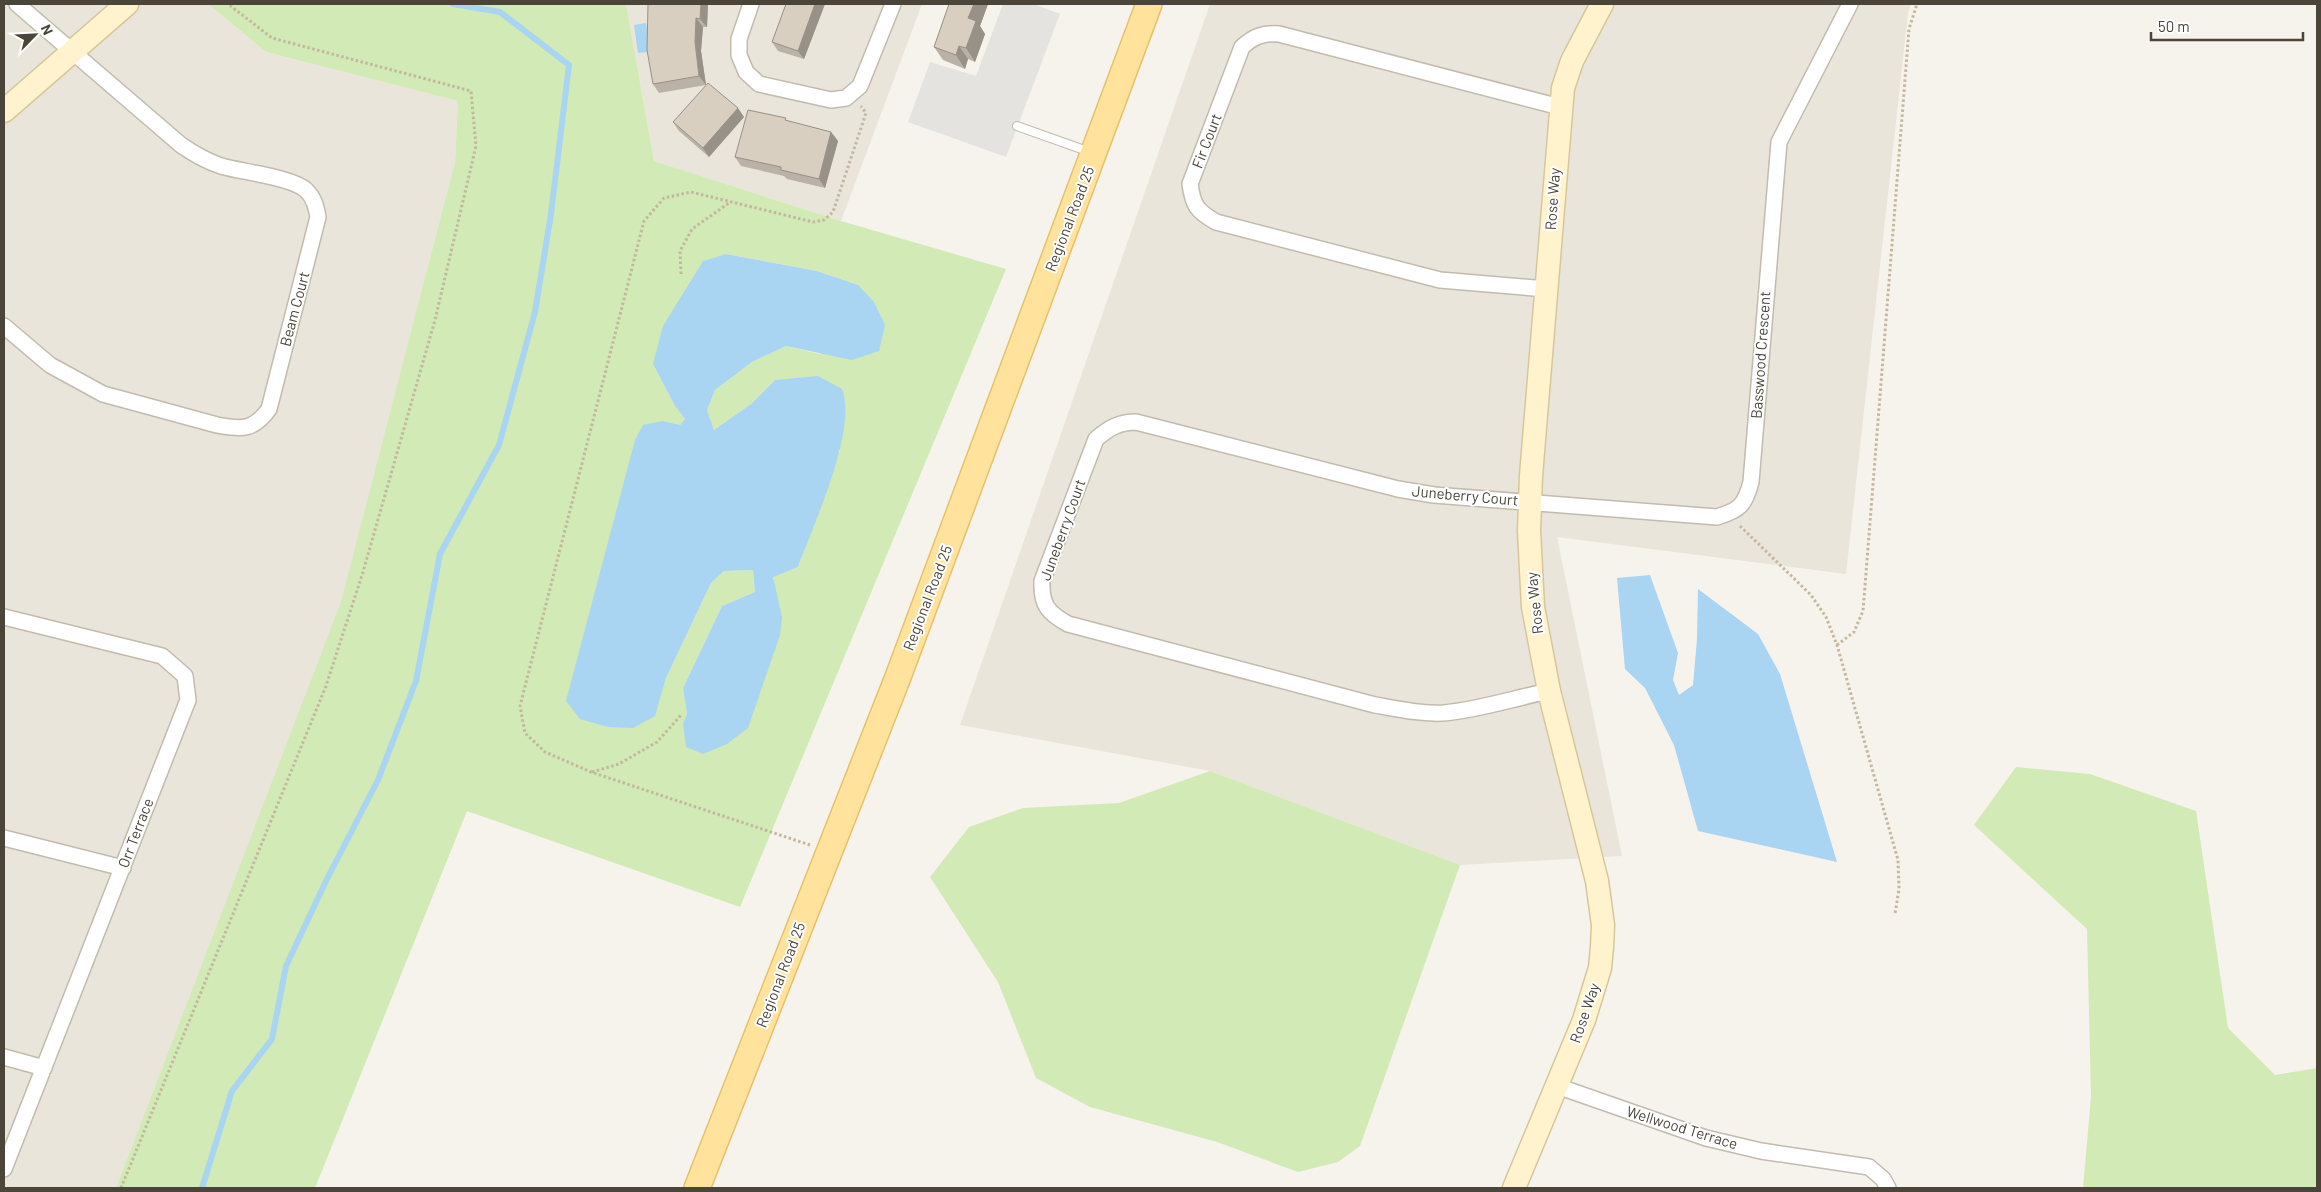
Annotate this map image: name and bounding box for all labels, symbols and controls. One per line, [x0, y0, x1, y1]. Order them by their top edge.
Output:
north arrow [10, 10, 60, 60]
scale bar [2151, 10, 2304, 42]
text: 50 m [2158, 17, 2190, 35]
text: N [38, 22, 57, 37]
street label: Fir Court [1187, 111, 1225, 171]
street label: Regional Road 25 [1041, 163, 1097, 274]
street label: Rose Way [1541, 167, 1563, 231]
street label: Beam Court [275, 269, 313, 348]
street label: Basswood Crescent [1747, 291, 1773, 419]
street label: Juneberry Court [1035, 477, 1089, 583]
street label: Juneberry Court [1411, 481, 1519, 509]
street label: Regional Road 25 [899, 542, 955, 653]
street label: Rose Way [1522, 571, 1546, 635]
street label: Orr Terrace [114, 795, 157, 870]
street label: Regional Road 25 [752, 919, 808, 1030]
street label: Rose Way [1565, 980, 1603, 1045]
street label: Wellwood Terrace [1625, 1102, 1740, 1152]

